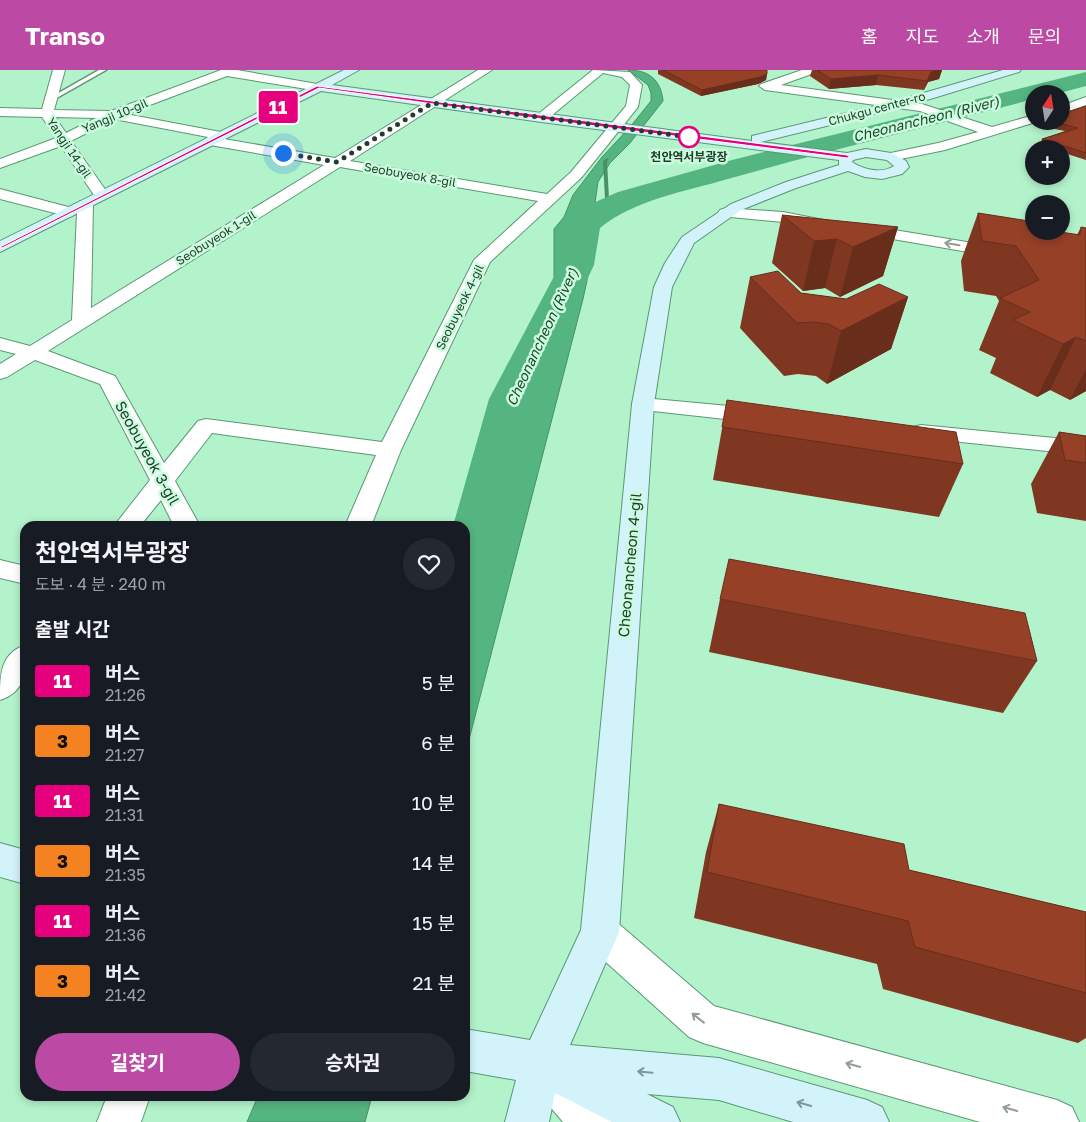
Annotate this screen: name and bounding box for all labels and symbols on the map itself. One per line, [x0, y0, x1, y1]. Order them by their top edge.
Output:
north arrow [1025, 85, 1070, 130]
street label: Chukgu center-ro [827, 88, 927, 129]
line badge: 11 [256, 91, 300, 123]
water label: Cheonancheon (River) [851, 92, 1001, 145]
street label: Yangji 10-gil [80, 95, 150, 136]
street label: Yangji 14-gil [44, 115, 95, 181]
marker: 천안역서부광장 [678, 126, 700, 148]
your location [271, 141, 296, 166]
place label: 천안역서부광장 [650, 149, 728, 164]
street label: Seobuyeok 8-gil [363, 159, 457, 190]
street label: Seobuyeok 1-gil [173, 207, 259, 268]
one-way arrow [944, 239, 960, 249]
street label: Seobuyeok 4-gil [432, 261, 487, 352]
water label: Cheonancheon (River) [502, 265, 581, 408]
street label: Seobuyeok 3-gil [112, 397, 184, 508]
street label: Cheonancheon 4-gil [614, 492, 644, 638]
one-way arrow [692, 1013, 705, 1024]
one-way arrow [846, 1059, 862, 1069]
one-way arrow [637, 1068, 653, 1077]
one-way arrow [796, 1098, 812, 1108]
one-way arrow [1002, 1103, 1018, 1113]

